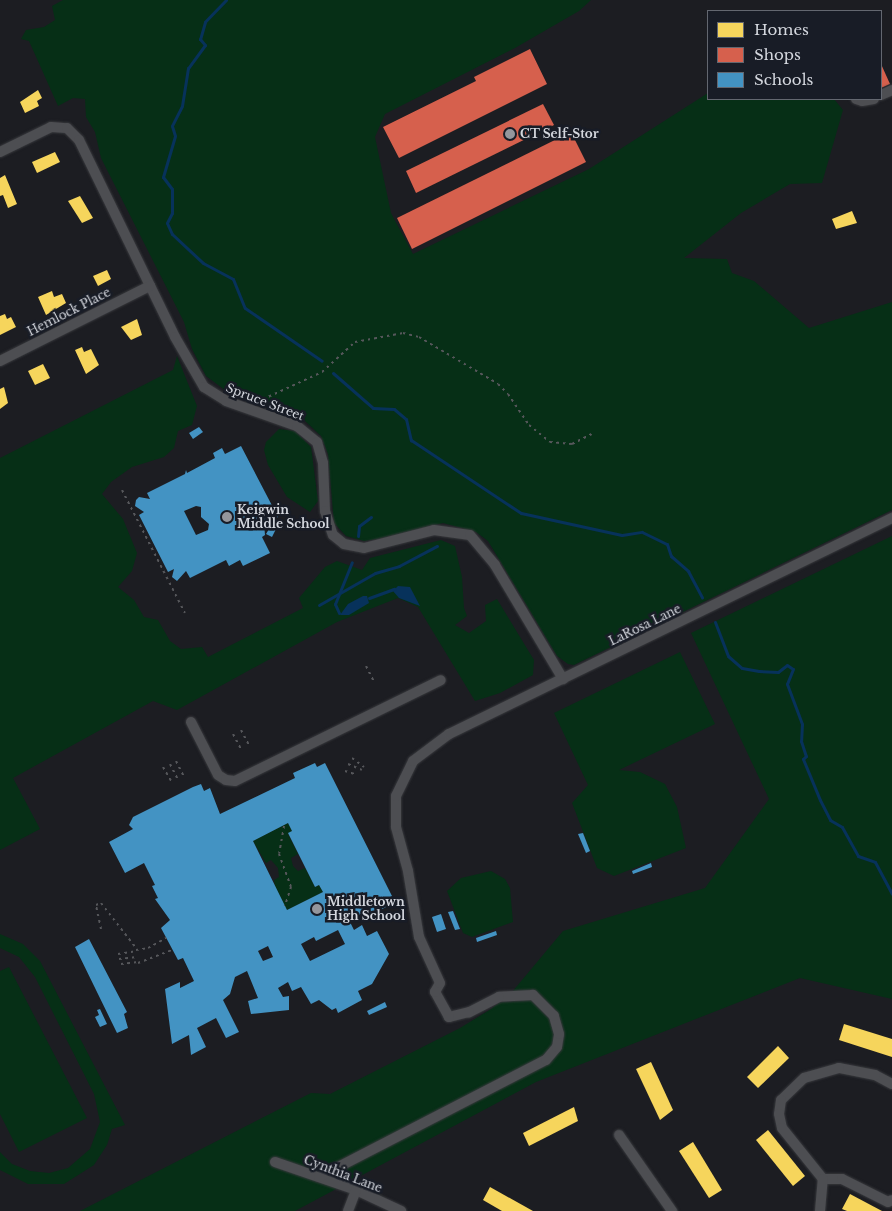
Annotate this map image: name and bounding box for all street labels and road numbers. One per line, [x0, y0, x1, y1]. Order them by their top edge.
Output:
street label: Hemlock Place [25, 285, 113, 339]
street label: Spruce Street [224, 381, 306, 423]
street label: LaRosa Lane [607, 601, 683, 649]
street label: Cynthia Lane [302, 1152, 384, 1196]

